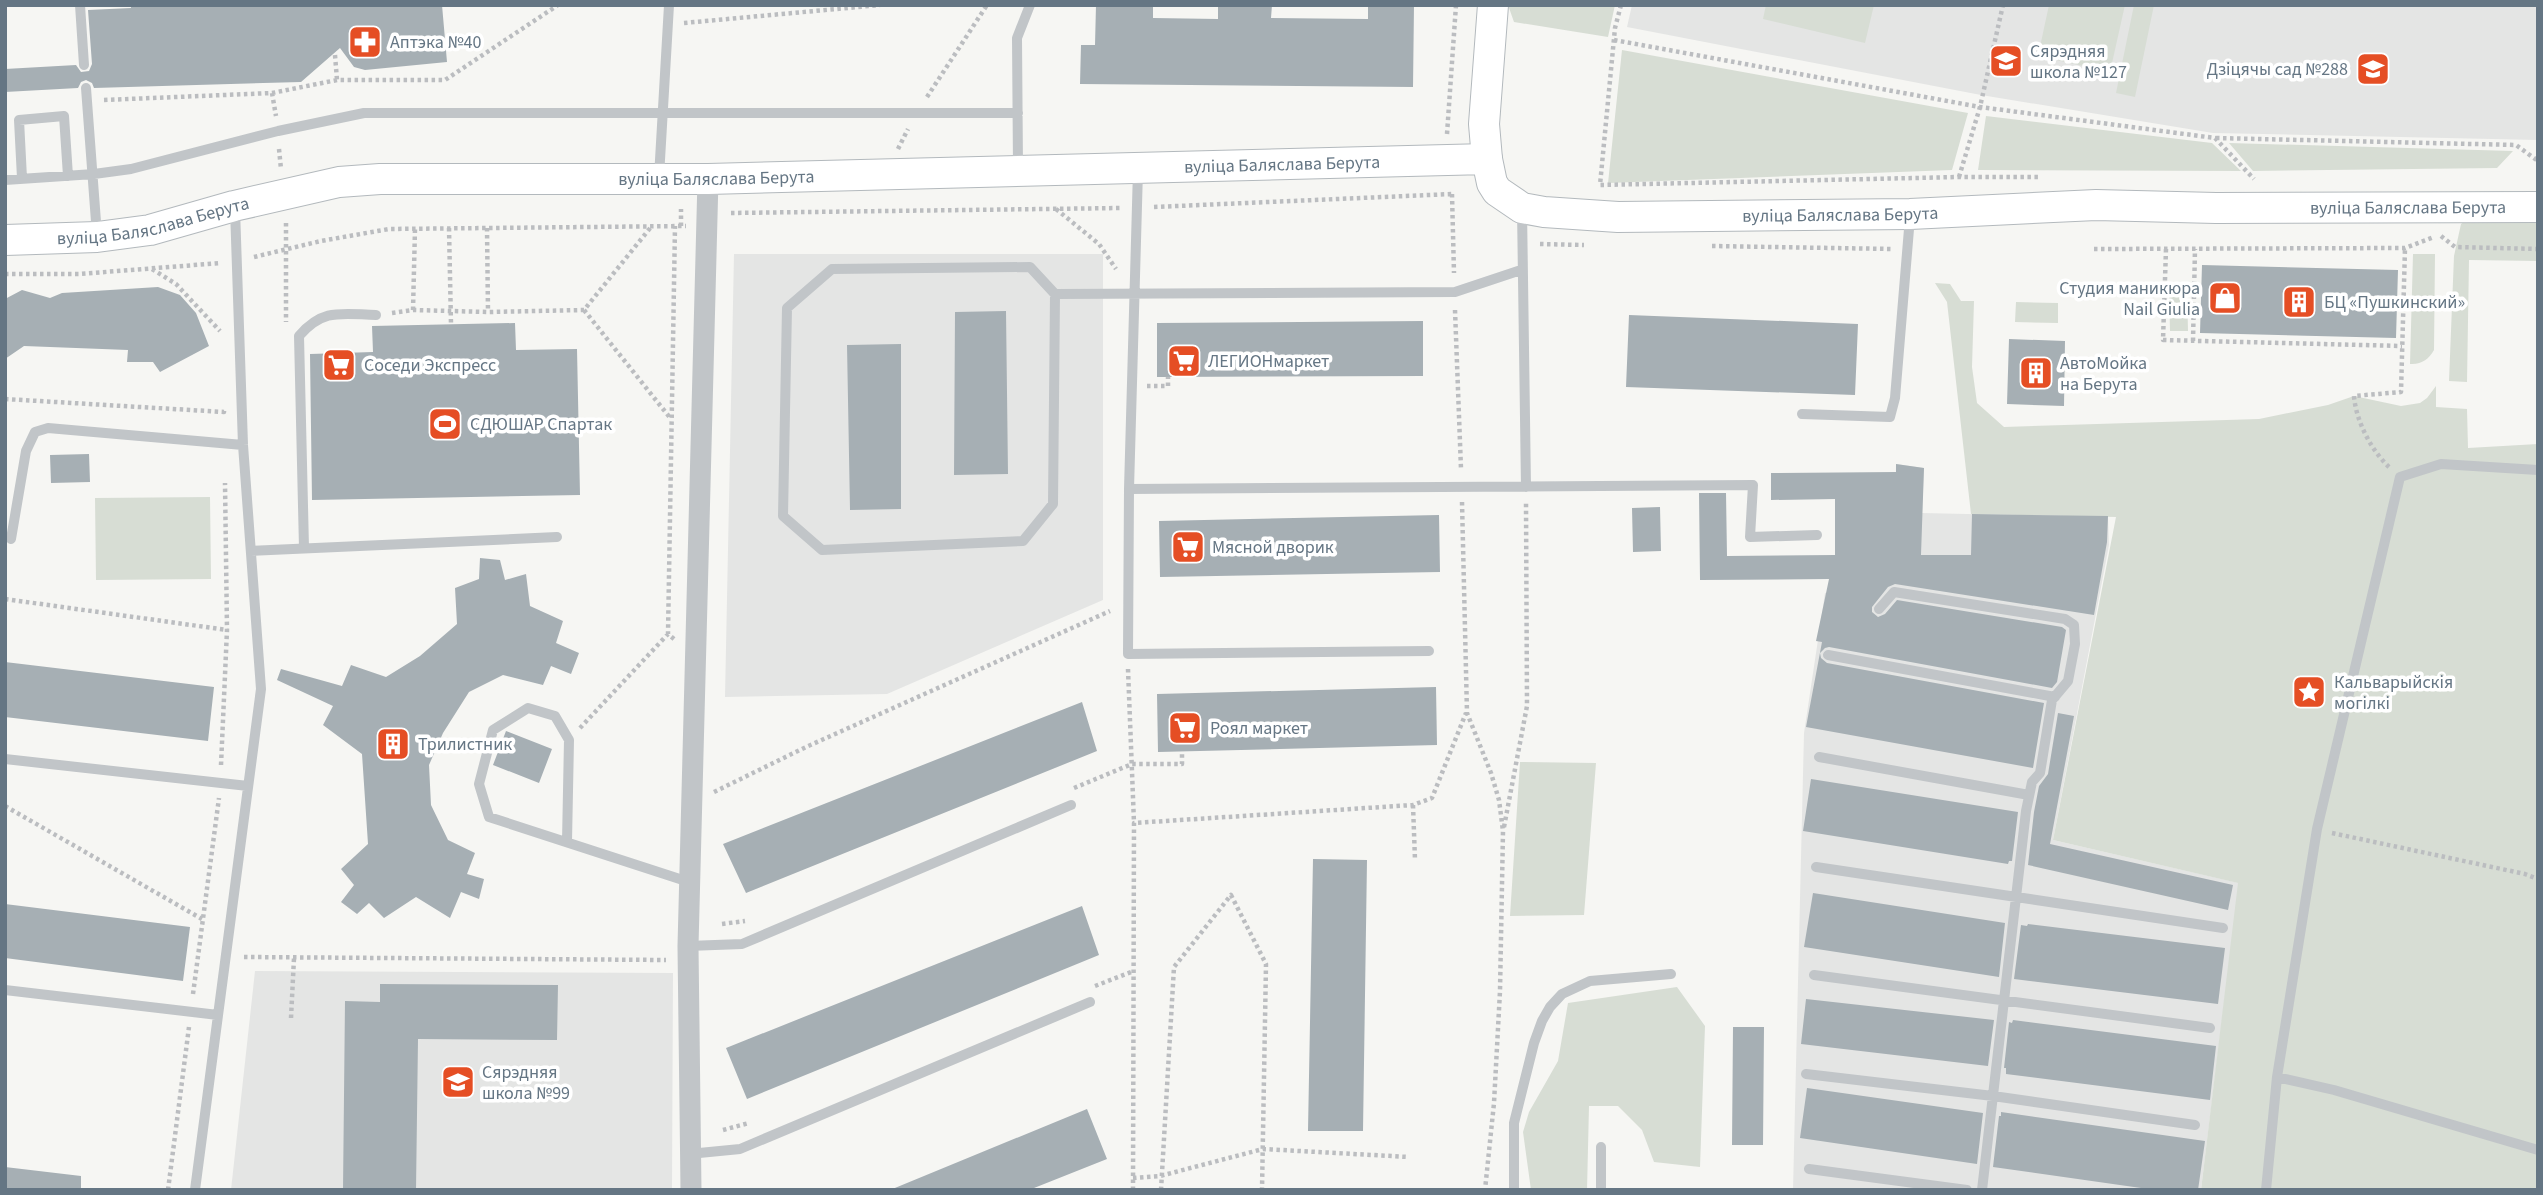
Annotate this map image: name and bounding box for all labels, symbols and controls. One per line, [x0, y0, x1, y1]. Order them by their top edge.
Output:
pharmacy icon: Аптэка №40 [346, 23, 384, 61]
place label: Аптэка №40 [390, 30, 481, 55]
place label: Сярэдняя школа №127 [2030, 39, 2127, 85]
school or university icon: Сярэдняя школа №127 [1987, 42, 2025, 80]
school or university icon: Дзіцячы сад №288 [2354, 50, 2392, 88]
place label: Дзіцячы сад №288 [2206, 57, 2348, 82]
street label: вуліца Баляслава Берута [1184, 150, 1381, 180]
street label: вуліца Баляслава Берута [618, 164, 815, 192]
street label: вуліца Баляслава Берута [56, 191, 252, 251]
street label: вуліца Баляслава Берута [2310, 195, 2506, 221]
street label: вуліца Баляслава Берута [1742, 201, 1939, 229]
place label: Студия маникюра Nail Giulia [2059, 276, 2200, 322]
shop icon: Студия маникюра Nail Giulia [2206, 279, 2244, 317]
building icon: БЦ «Пушкинский» [2280, 283, 2318, 321]
place label: БЦ «Пушкинский» [2324, 290, 2465, 315]
supermarket icon: ЛЕГИОНмаркет [1165, 342, 1203, 380]
supermarket icon: Соседи Экспресс [320, 346, 358, 384]
place label: ЛЕГИОНмаркет [1208, 349, 1329, 374]
place label: АвтоМойка на Берута [2060, 351, 2147, 397]
place label: Соседи Экспресс [364, 353, 496, 378]
building icon: АвтоМойка на Берута [2017, 354, 2055, 392]
sports icon: СДЮШАР Спартак [426, 405, 464, 443]
place label: СДЮШАР Спартак [470, 412, 612, 437]
supermarket icon: Мясной дворик [1169, 528, 1207, 566]
place label: Мясной дворик [1212, 535, 1334, 560]
place label: Кальварыйскія могілкі [2334, 670, 2453, 716]
place icon: Кальварыйскія могілкі [2290, 673, 2328, 711]
supermarket icon: Роял маркет [1166, 709, 1204, 747]
place label: Роял маркет [1210, 716, 1308, 741]
building icon: Трилистник [374, 725, 412, 763]
place label: Трилистник [418, 732, 512, 757]
place label: Сярэдняя школа №99 [482, 1060, 570, 1106]
school or university icon: Сярэдняя школа №99 [439, 1063, 477, 1101]

